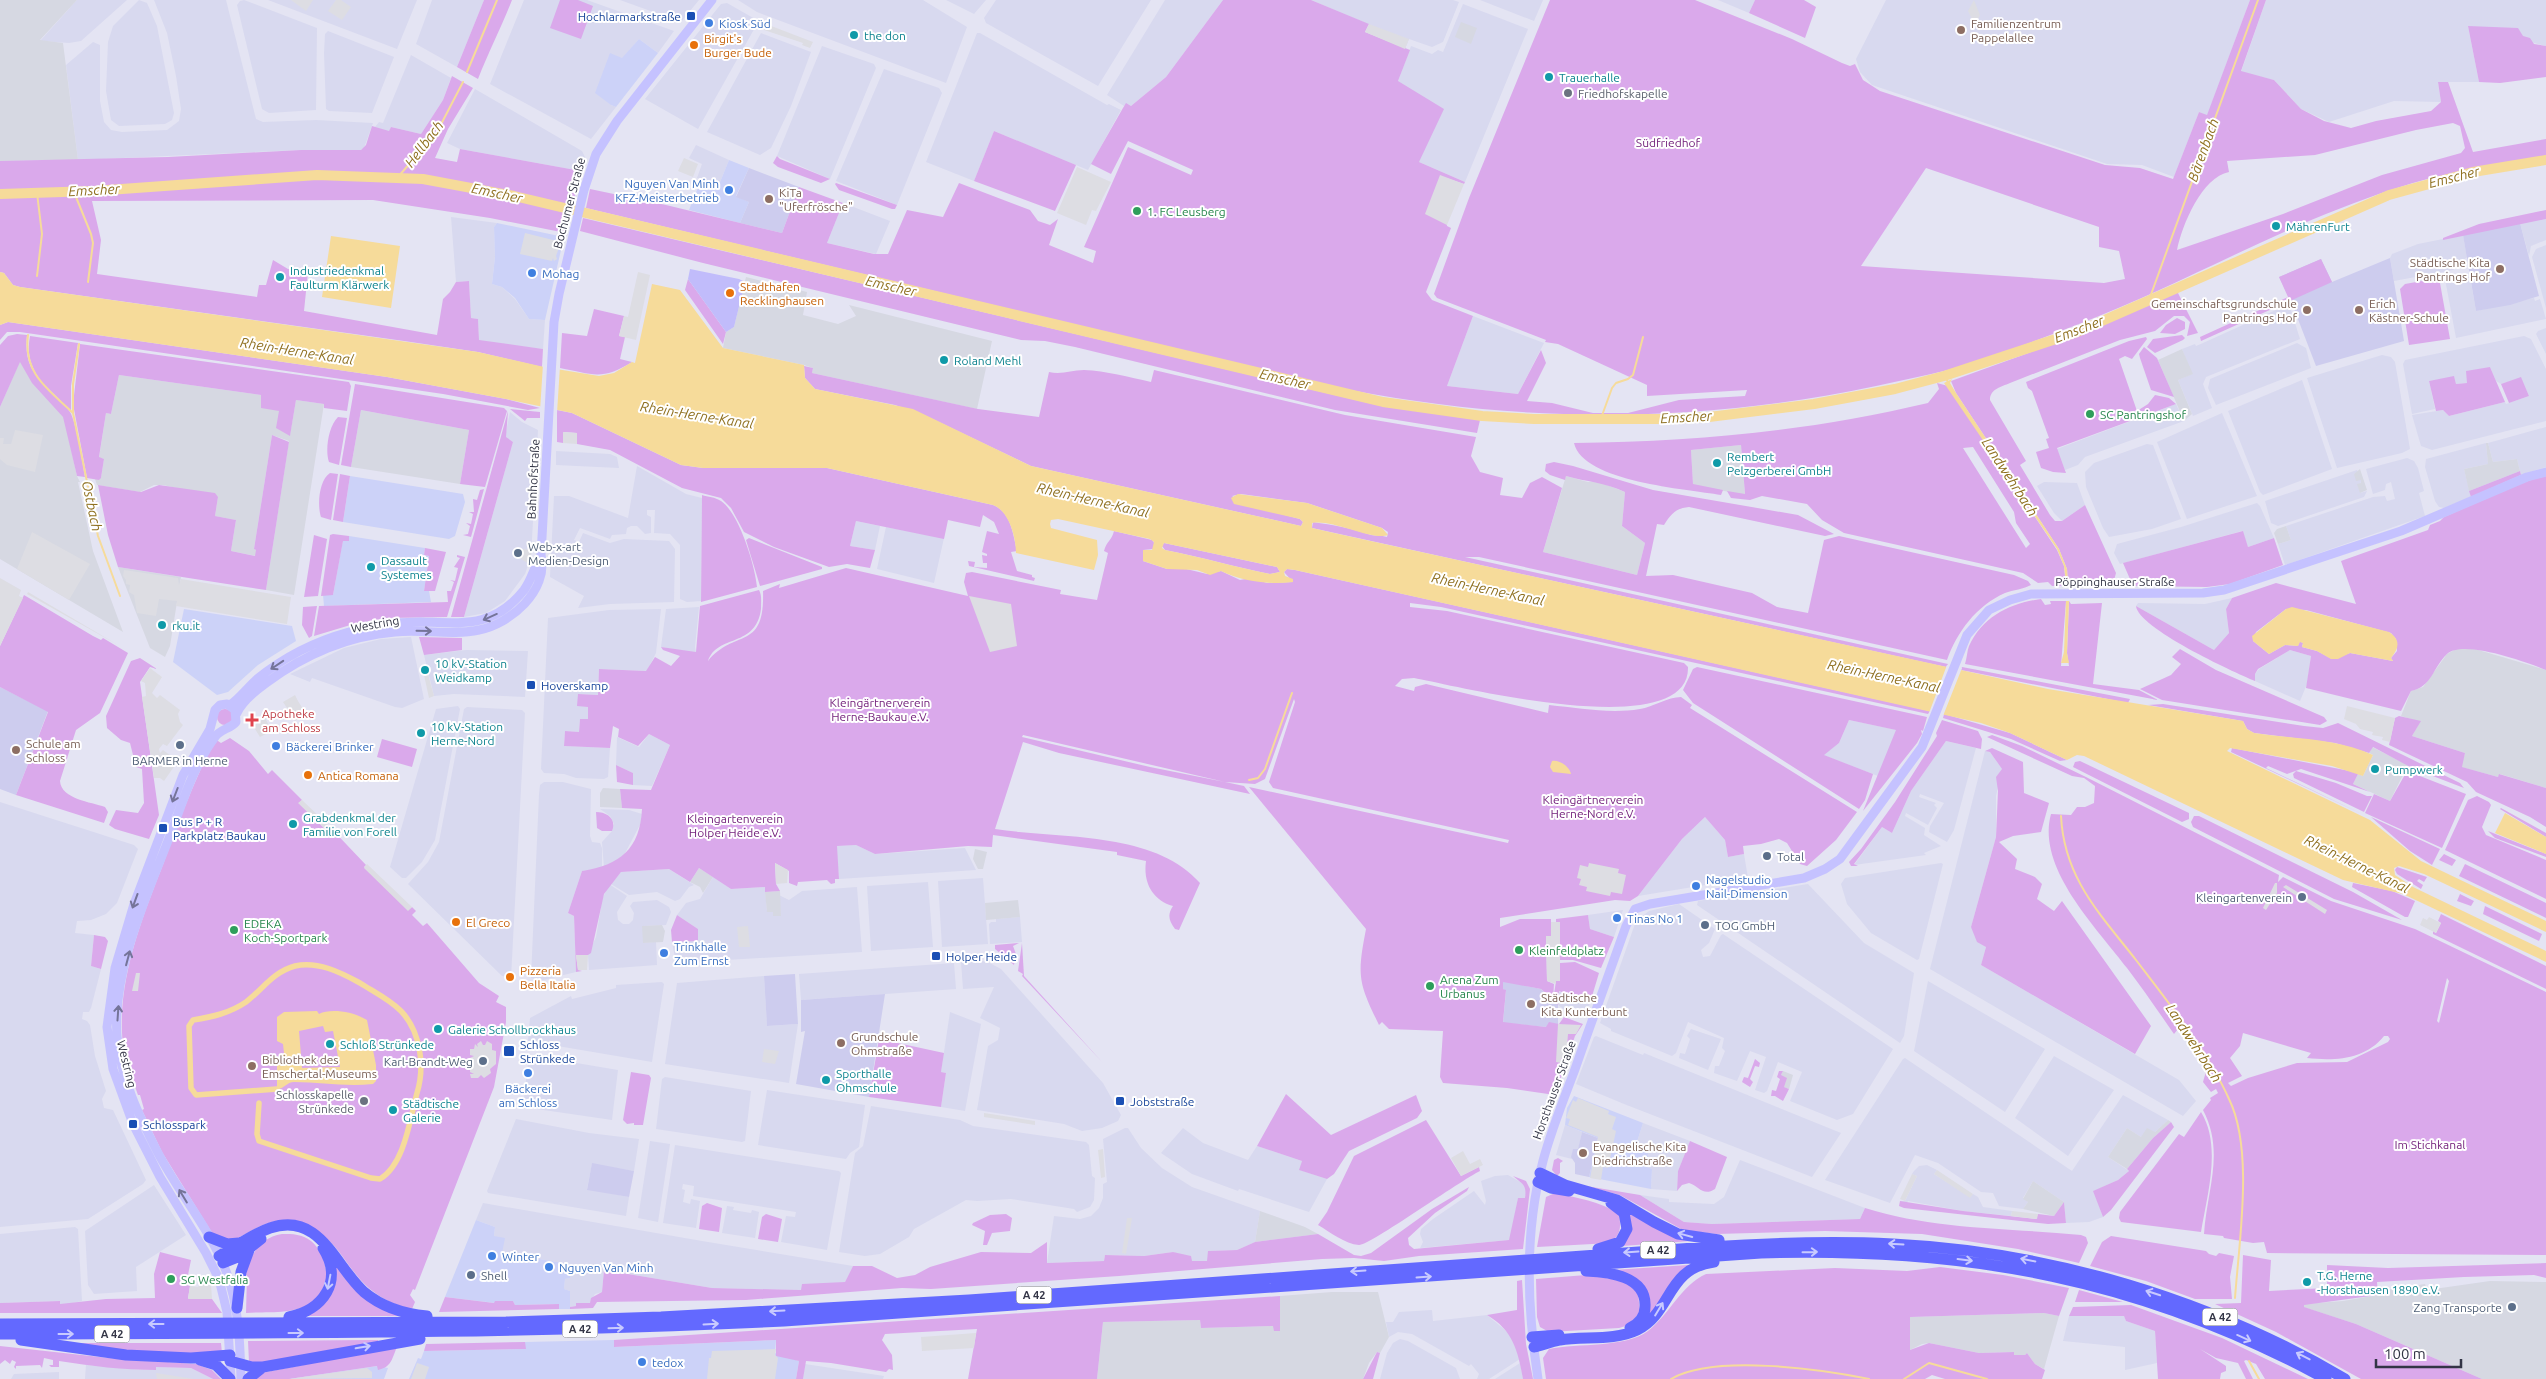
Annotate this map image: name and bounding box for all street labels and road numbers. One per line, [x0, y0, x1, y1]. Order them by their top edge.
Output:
street label: Bochumer Straße [551, 156, 587, 250]
street label: Bahnhofstraße [524, 438, 542, 520]
street label: Pöppinghauser Straße [2055, 575, 2175, 588]
street label: Westring [350, 613, 400, 635]
street label: Westring [115, 1039, 139, 1089]
street label: Horsthauser Straße [1530, 1039, 1578, 1141]
road number: A 42 [1640, 1242, 1676, 1258]
road number: A 42 [1016, 1286, 1052, 1304]
road number: A 42 [2202, 1308, 2238, 1325]
road number: A 42 [562, 1320, 598, 1338]
road number: A 42 [94, 1326, 130, 1342]

